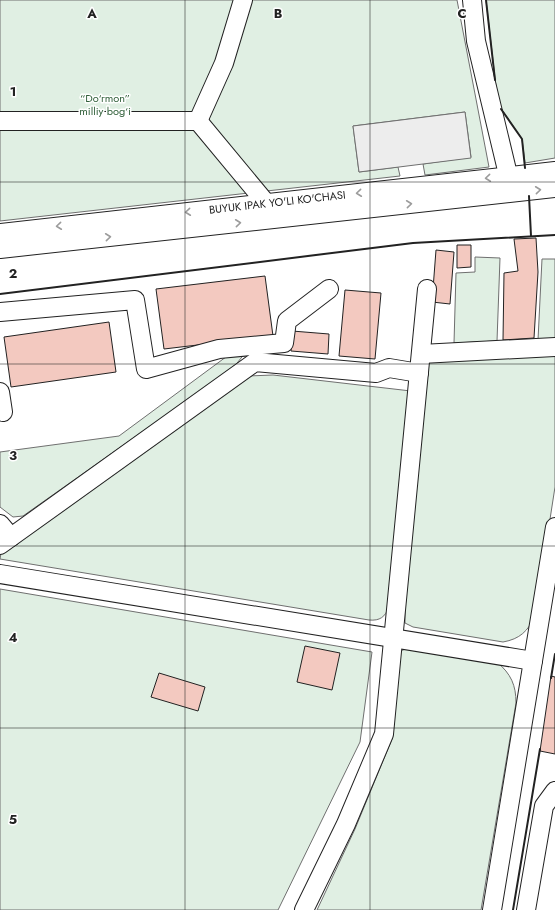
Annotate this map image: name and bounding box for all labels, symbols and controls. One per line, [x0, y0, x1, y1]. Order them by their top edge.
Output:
text: A [86, 4, 97, 23]
text: B [274, 4, 283, 23]
text: C [457, 4, 467, 23]
text: 1 [10, 82, 16, 101]
park label: “Do‘rmon” milliy bog‘i [79, 90, 131, 119]
one-way arrow [485, 174, 491, 183]
one-way arrow [535, 185, 541, 194]
street label: BUYUK IPAK YO'LI KO'CHASI [208, 186, 346, 218]
one-way arrow [356, 188, 362, 197]
one-way arrow [405, 199, 412, 208]
one-way arrow [185, 207, 191, 216]
one-way arrow [235, 218, 241, 227]
one-way arrow [56, 221, 62, 230]
one-way arrow [105, 233, 111, 242]
text: 2 [9, 264, 17, 283]
text: 3 [9, 446, 17, 465]
text: 4 [8, 628, 18, 647]
text: 5 [9, 810, 17, 829]

